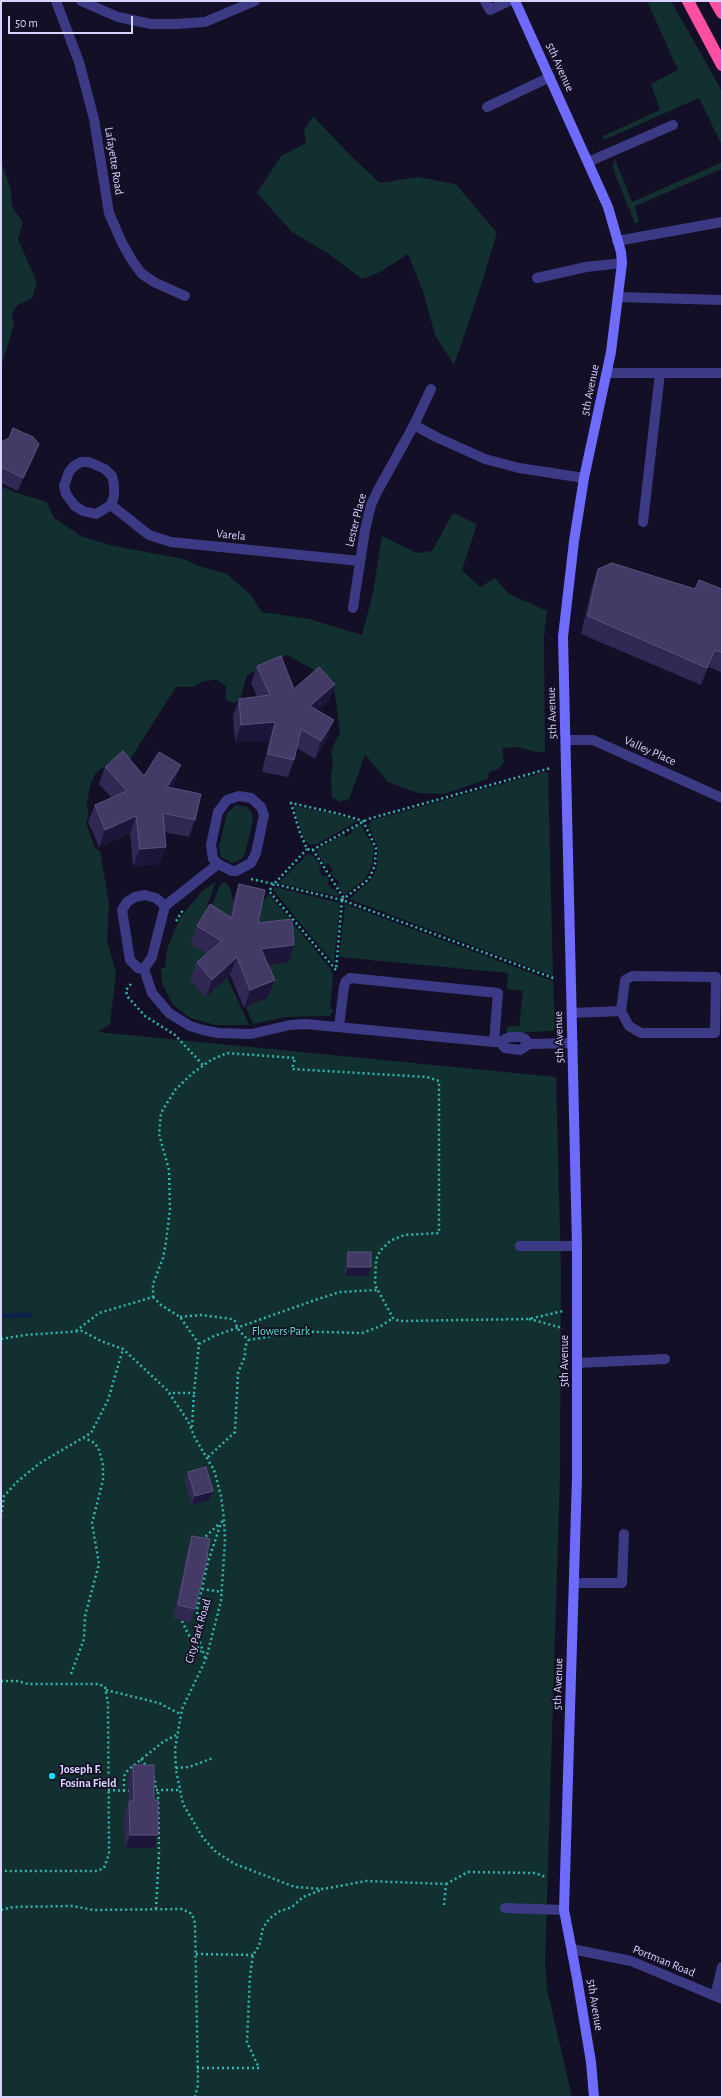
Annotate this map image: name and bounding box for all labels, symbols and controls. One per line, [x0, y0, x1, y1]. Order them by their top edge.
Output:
scale bar [10, 8, 135, 34]
text: 50 m [15, 17, 38, 29]
street label: 5th Avenue [543, 40, 577, 94]
street label: Lafayette Road [102, 126, 126, 196]
street label: 5th Avenue [578, 363, 602, 417]
street label: Lester Place [342, 492, 370, 548]
street label: Varela [216, 526, 246, 544]
street label: 5th Avenue [544, 687, 560, 739]
street label: Valley Place [622, 733, 678, 769]
street label: 5th Avenue [551, 1011, 567, 1063]
park label: Flowers Park [252, 1324, 310, 1338]
street label: 5th Avenue [557, 1335, 571, 1387]
street label: City Park Road [182, 1597, 214, 1665]
street label: 5th Avenue [550, 1658, 566, 1710]
place label: Joseph F. Fosina Field [60, 1762, 116, 1790]
marker: Joseph F. Fosina Field [47, 1771, 57, 1781]
street label: Portman Road [631, 1942, 697, 1980]
street label: 5th Avenue [584, 1978, 606, 2032]

